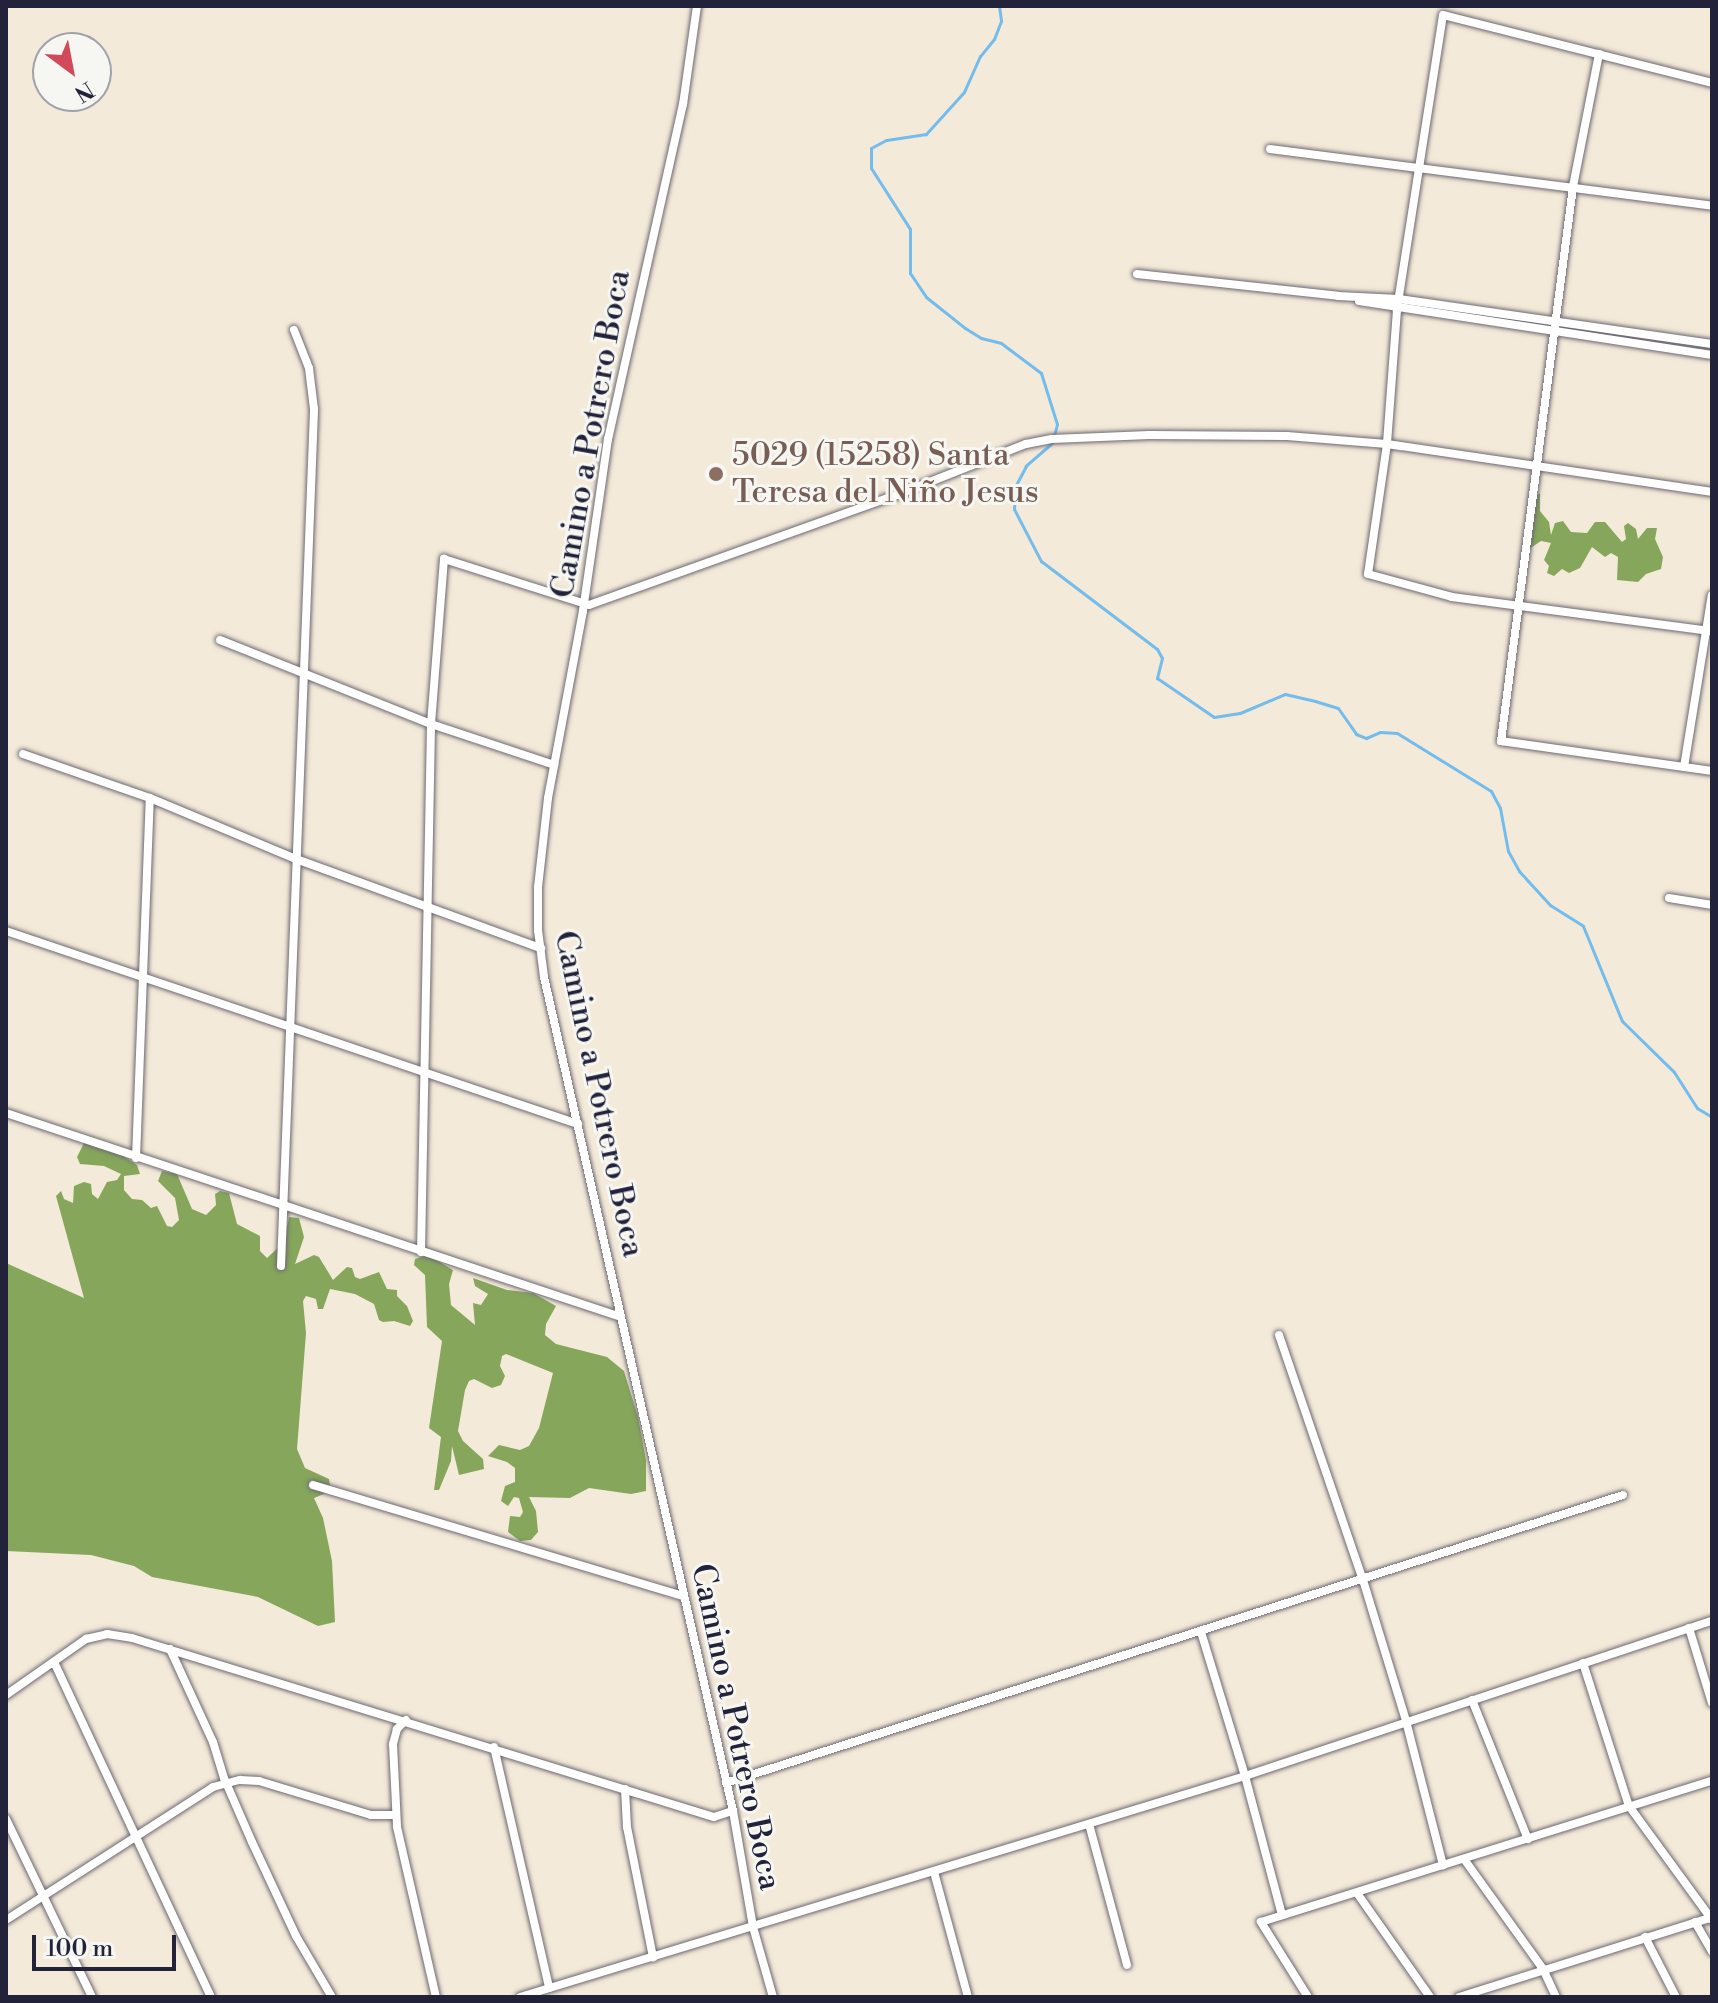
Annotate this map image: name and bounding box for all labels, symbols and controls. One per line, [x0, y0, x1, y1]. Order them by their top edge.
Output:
north arrow [32, 32, 112, 112]
text: N [69, 75, 98, 107]
street label: Camino a Potrero Boca [543, 267, 639, 601]
place label: 5029 (15258) Santa Teresa del Niño Jesus [732, 437, 1039, 512]
marker: 5029 (15258) Santa Teresa del Niño Jesus [707, 465, 725, 483]
street label: Camino a Potrero Boca [546, 927, 652, 1261]
street label: Camino a Potrero Boca [683, 1560, 789, 1894]
scale bar [36, 1919, 180, 1969]
text: 100 m [46, 1934, 113, 1964]

